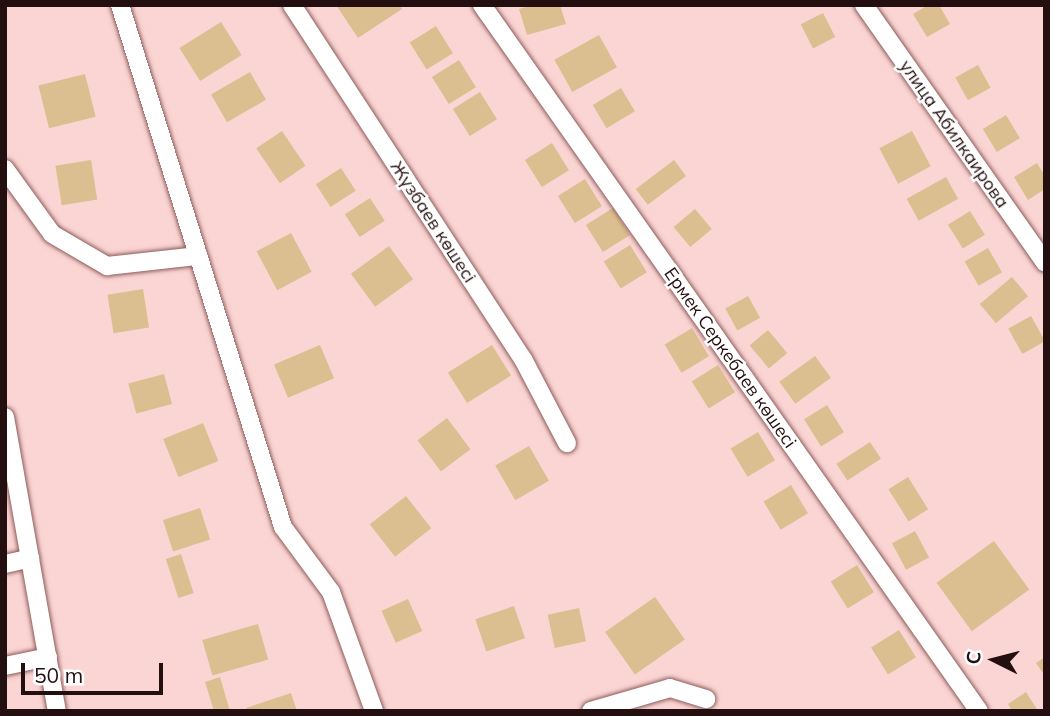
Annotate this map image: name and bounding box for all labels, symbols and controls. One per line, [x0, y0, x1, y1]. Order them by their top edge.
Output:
street label: улица Абилкаирова [895, 56, 1013, 212]
street label: Жүзбаев көшесі [386, 157, 480, 287]
street label: Ермек Серкебаев көшесі [659, 264, 801, 452]
north arrow [959, 625, 1029, 695]
scale bar [24, 650, 166, 694]
text: С [960, 650, 986, 666]
text: 50 m [34, 662, 83, 688]

